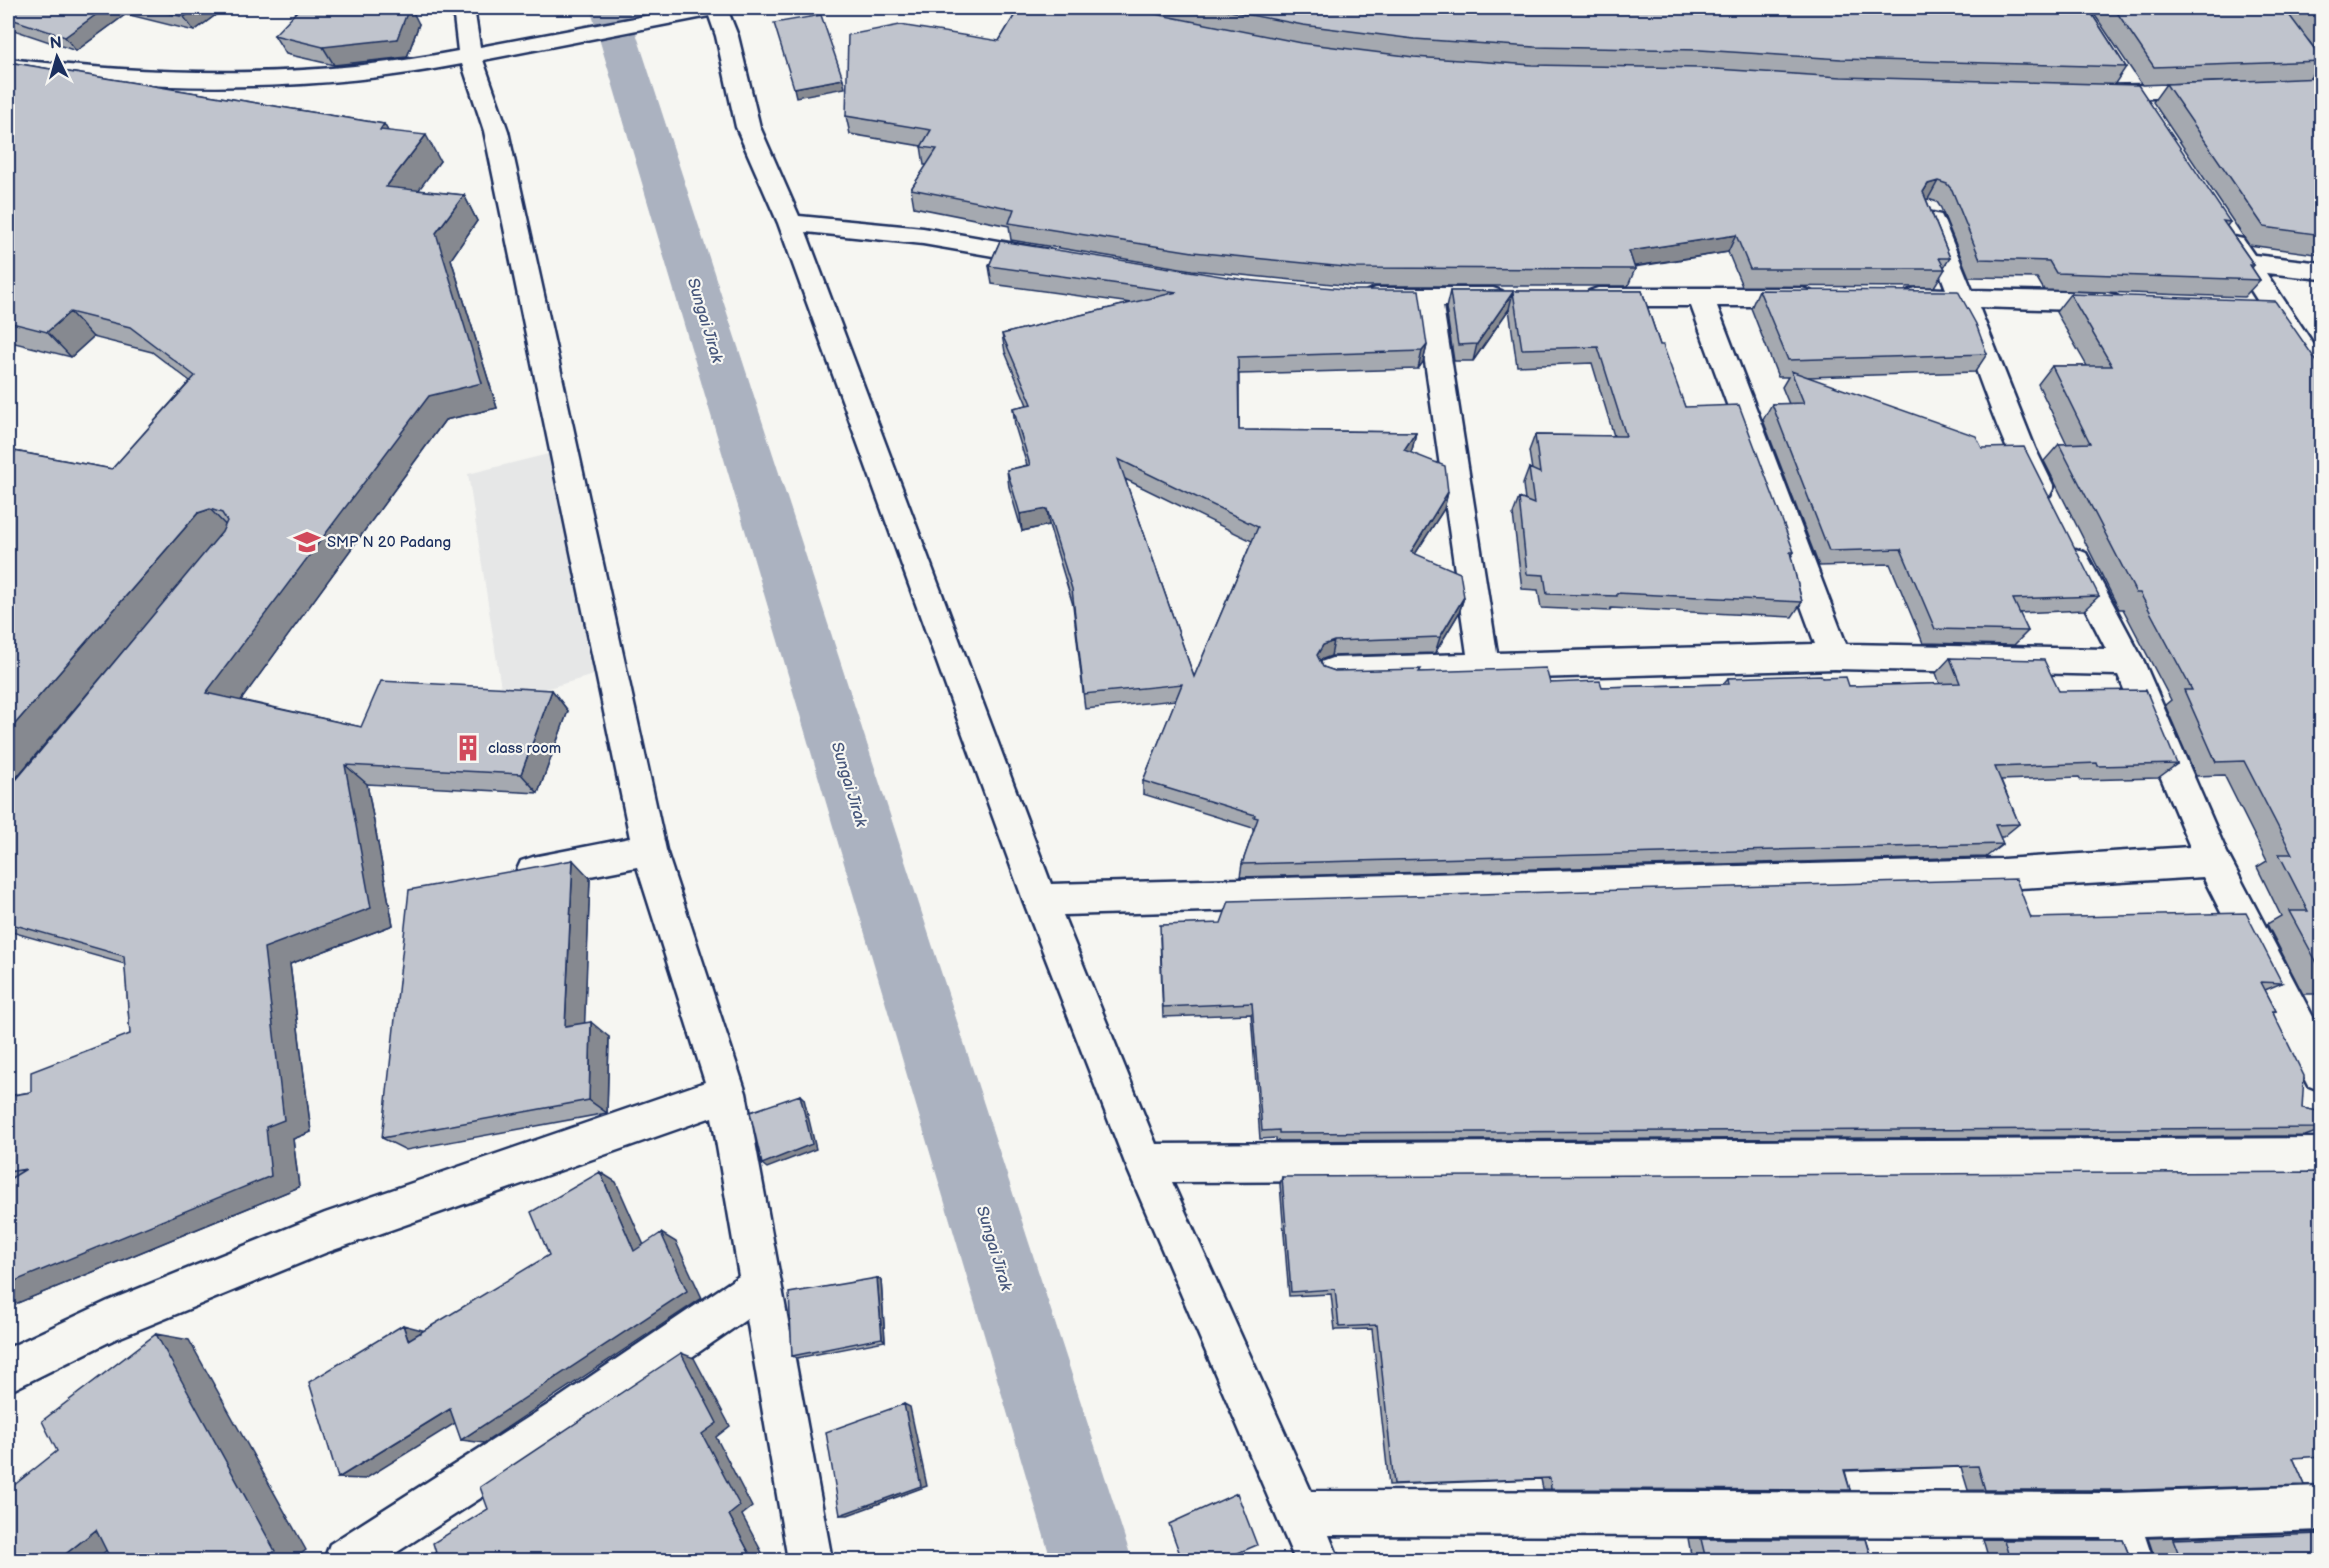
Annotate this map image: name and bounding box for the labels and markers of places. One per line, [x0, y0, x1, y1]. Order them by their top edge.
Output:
school or university icon: SMP N 20 Padang [292, 527, 322, 557]
place label: SMP N 20 Padang [327, 533, 451, 552]
building icon: class room [453, 733, 483, 763]
place label: class room [488, 739, 561, 758]

